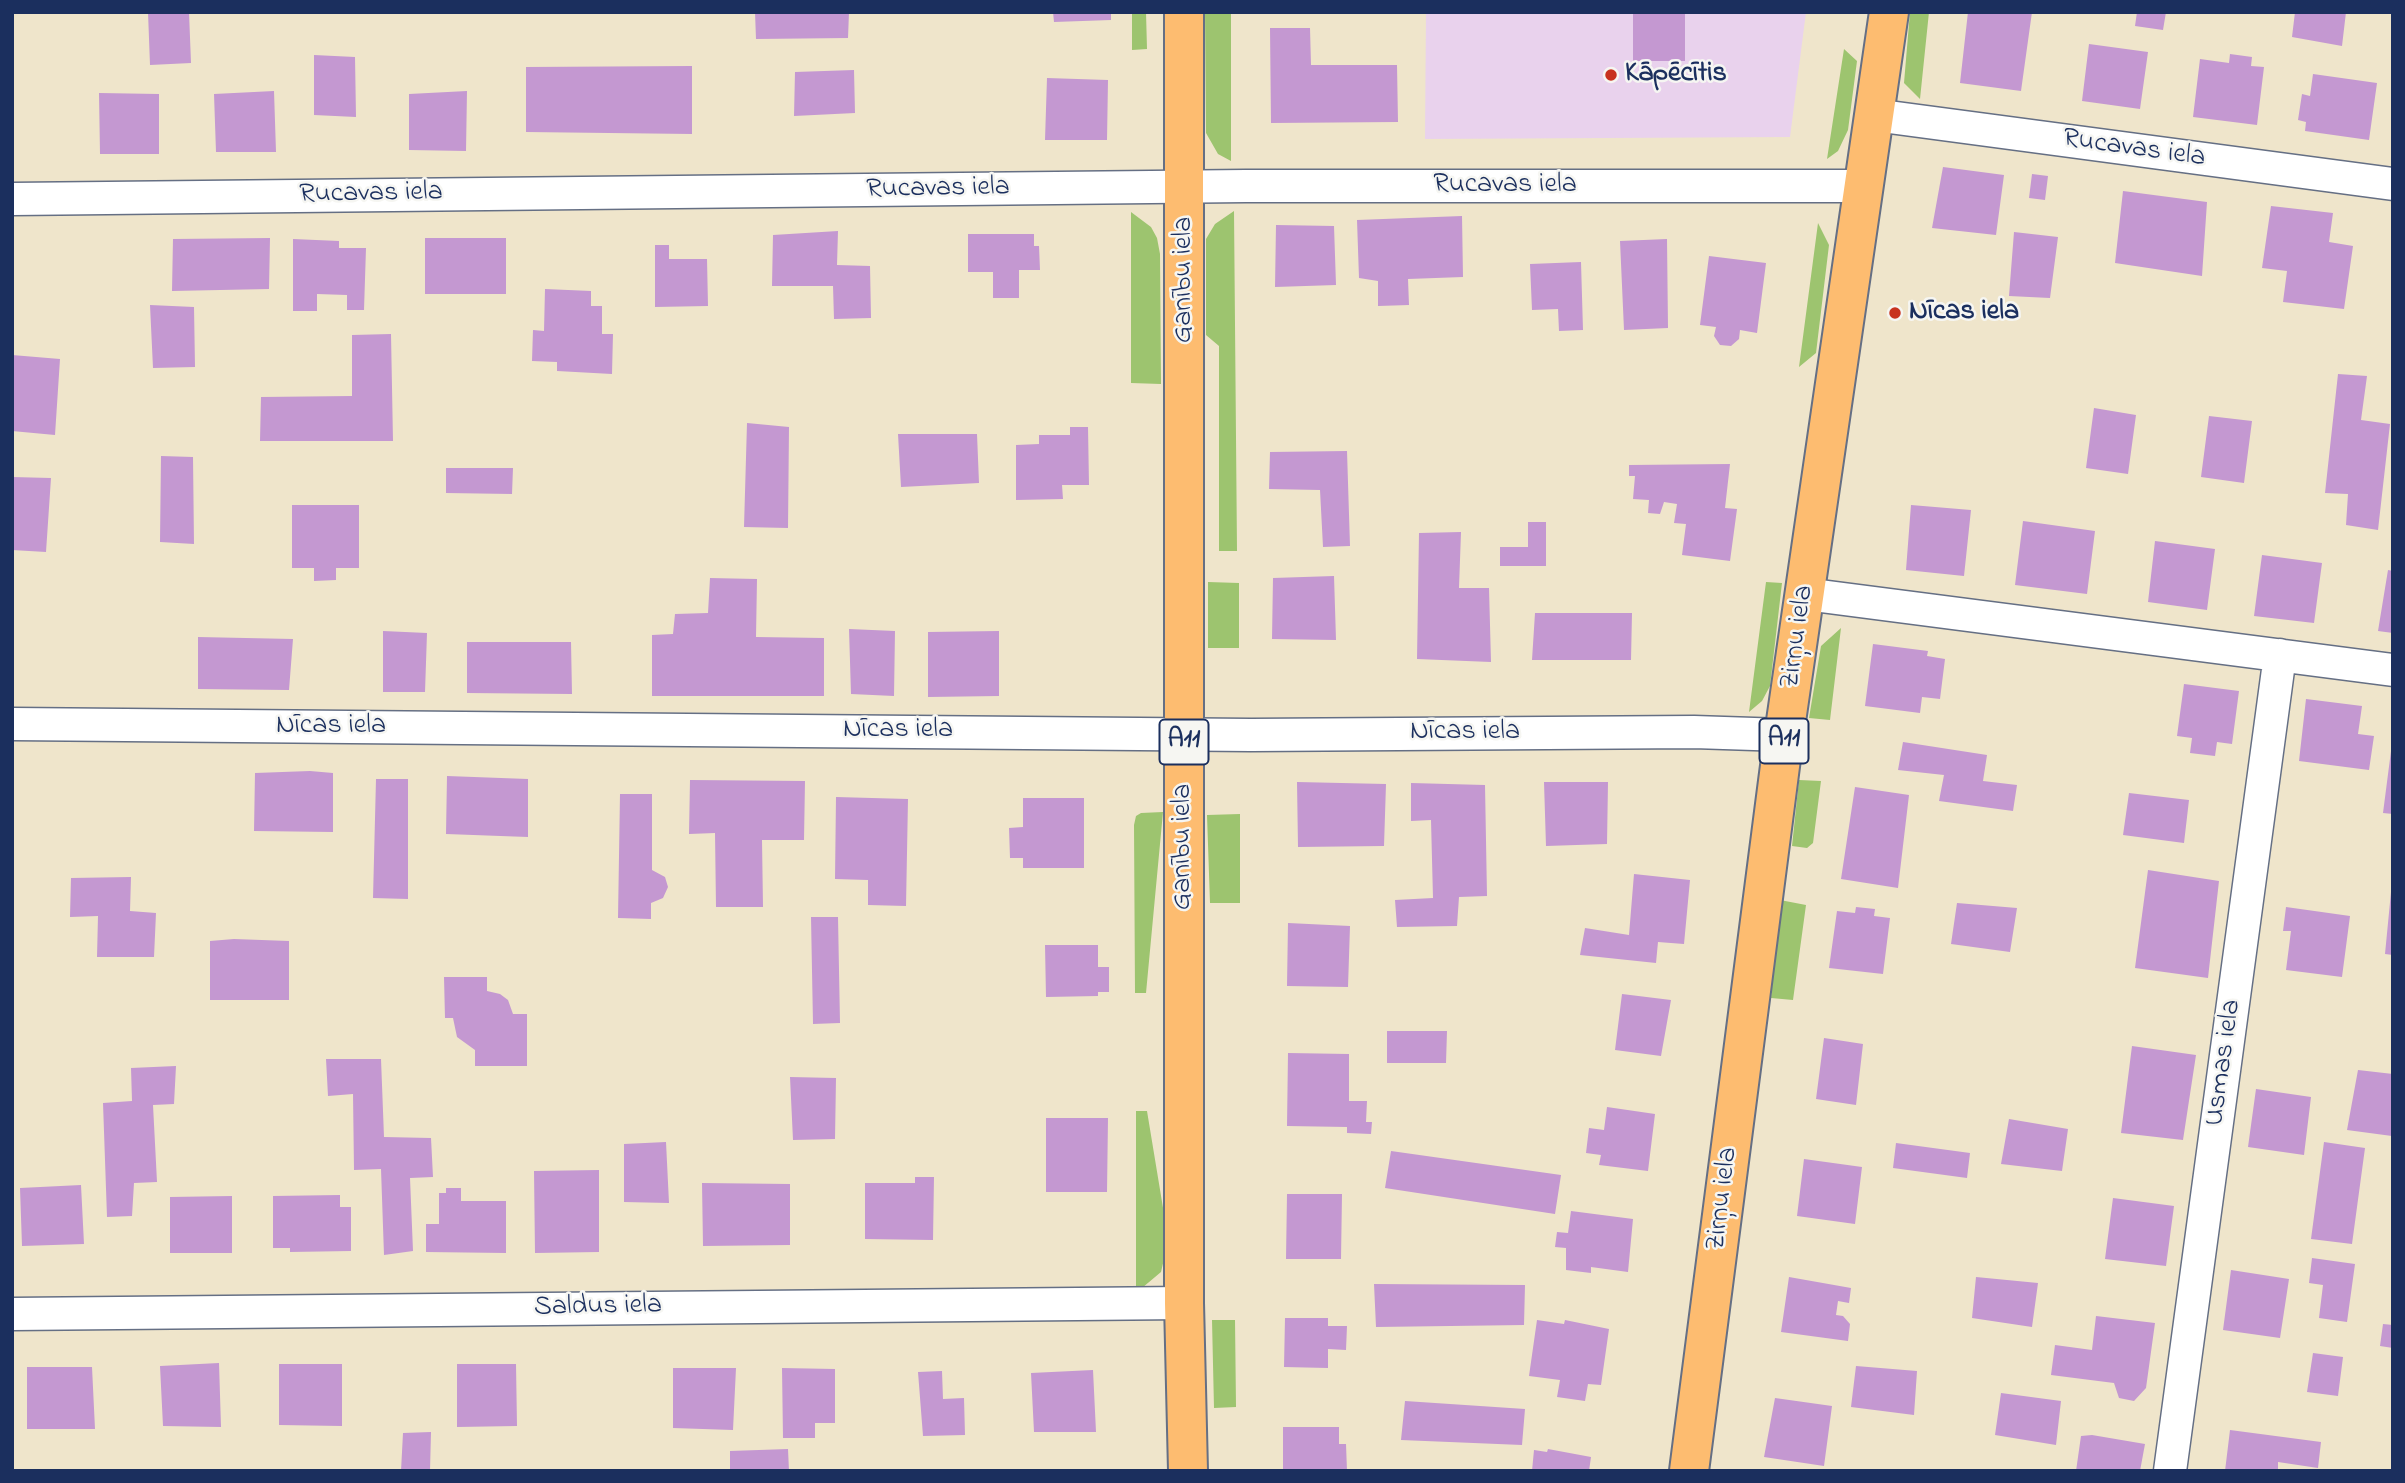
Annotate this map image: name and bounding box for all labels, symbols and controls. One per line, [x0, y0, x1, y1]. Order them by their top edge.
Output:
place label: Kāpēcītis [1625, 58, 1727, 92]
marker: Kāpēcītis [1603, 67, 1619, 83]
street label: Rucavas iela [2061, 123, 2207, 177]
street label: Rucavas iela [1433, 169, 1577, 203]
street label: Rucavas iela [866, 172, 1010, 208]
street label: Rucavas iela [299, 177, 443, 213]
street label: Ganību iela [1168, 217, 1202, 343]
place label: Nīcas iela [1909, 296, 2019, 330]
marker: Nīcas iela [1887, 305, 1903, 321]
street label: Zirņu iela [1775, 583, 1823, 691]
street label: Nīcas iela [276, 710, 386, 744]
street label: Nīcas iela [843, 714, 953, 748]
street label: Nīcas iela [1410, 716, 1520, 750]
road number: A11 [1760, 719, 1809, 764]
road number: A11 [1160, 720, 1208, 764]
street label: Ganību iela [1167, 784, 1201, 910]
street label: Usmas iela [2199, 998, 2251, 1128]
street label: Zirņu iela [1701, 1145, 1747, 1253]
street label: Saldus iela [534, 1290, 662, 1326]

